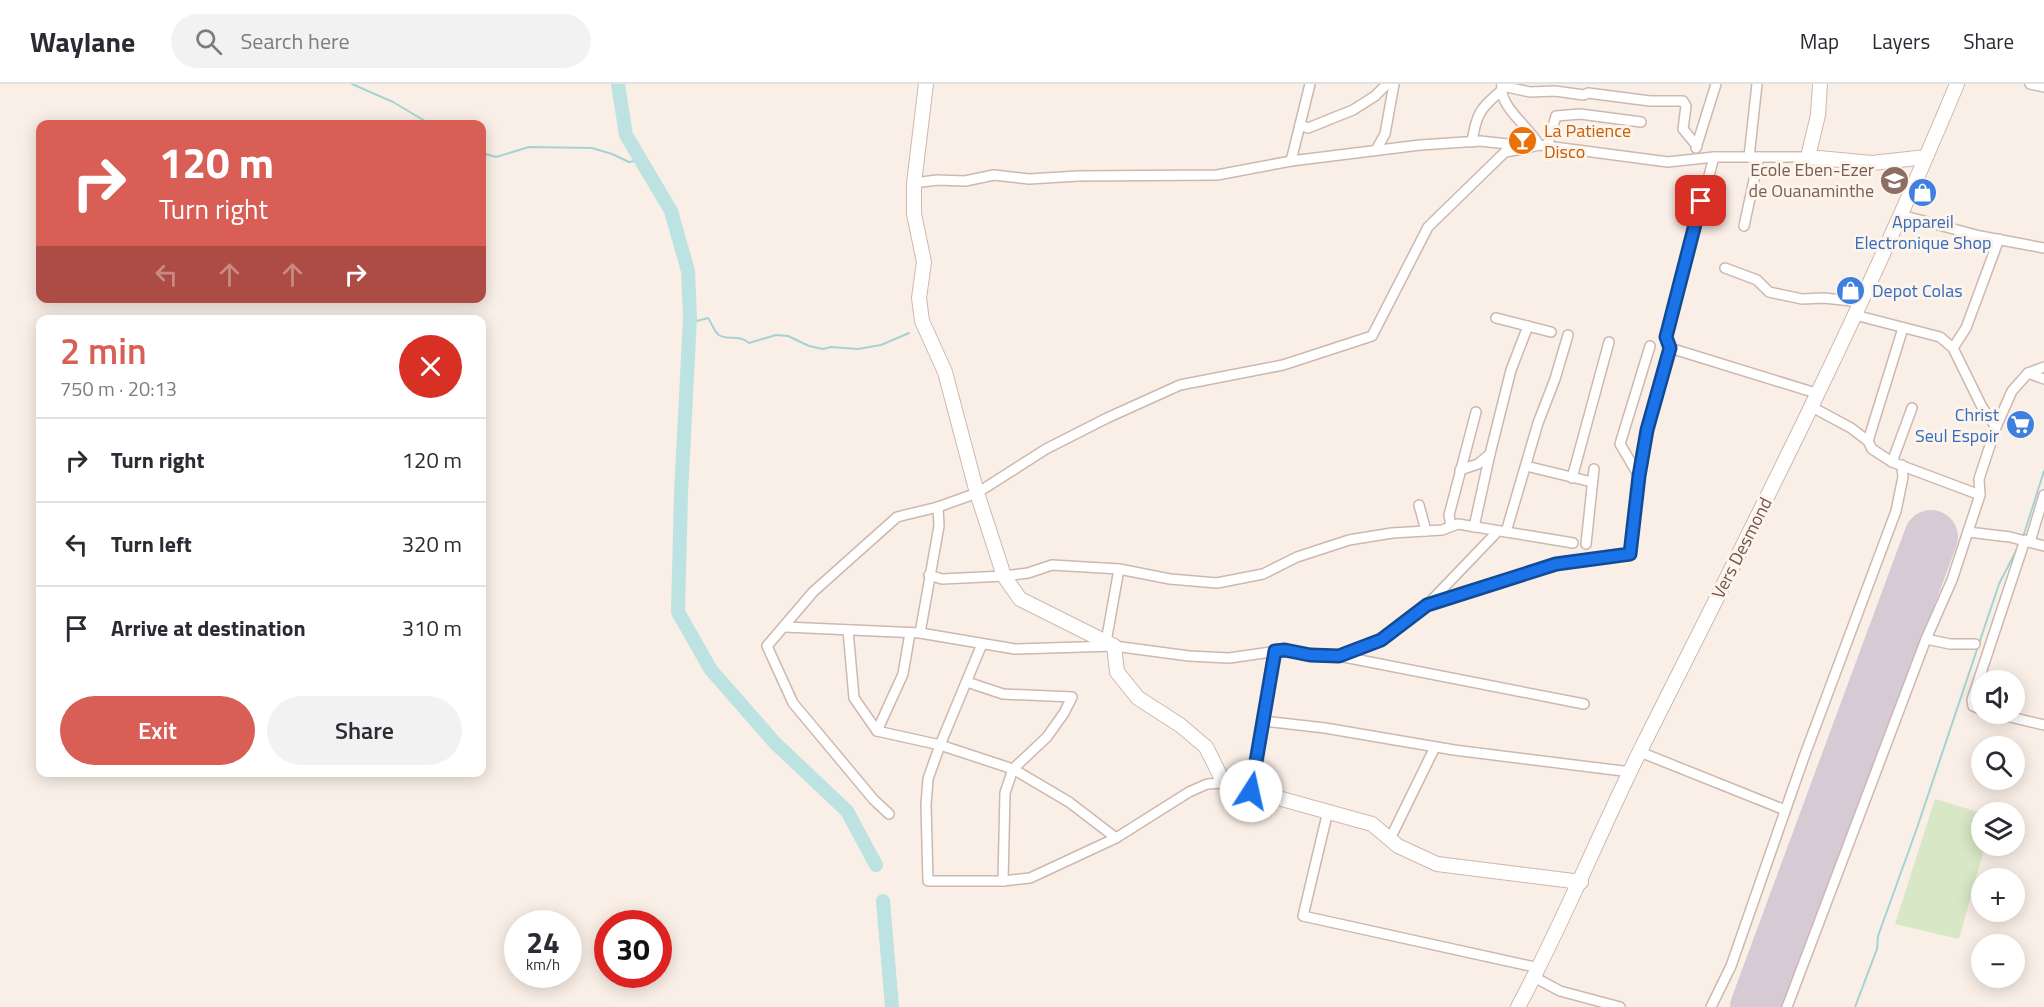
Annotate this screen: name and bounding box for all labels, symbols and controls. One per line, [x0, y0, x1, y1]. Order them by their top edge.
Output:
search box [171, 14, 591, 68]
text: Waylane [30, 20, 135, 63]
text: Search here [240, 24, 350, 58]
icon: search [192, 25, 225, 58]
text: Map [1800, 25, 1839, 57]
text: Layers [1872, 25, 1930, 57]
text: Share [1963, 25, 2014, 57]
place label: La Patience Disco [1544, 117, 1631, 165]
bar icon: La Patience Disco [1507, 125, 1539, 157]
text: 120 m [159, 130, 274, 194]
icon: right [60, 144, 138, 222]
place label: Ecole Eben-Ezer de Ouanaminthe [1749, 156, 1874, 204]
school or university icon: Ecole Eben-Ezer de Ouanaminthe [1879, 164, 1911, 196]
pin [1675, 175, 1726, 226]
shop icon: Appareil Electronique Shop [1907, 177, 1939, 209]
icon: arrive [1684, 184, 1717, 217]
text: Turn right [159, 188, 268, 229]
place label: Appareil Electronique Shop [1854, 208, 1992, 256]
icon: left [150, 258, 183, 291]
icon: ahead [213, 258, 246, 291]
icon: ahead [276, 258, 309, 291]
icon: right [339, 258, 372, 291]
shop icon: Depot Colas [1835, 275, 1867, 307]
place label: Depot Colas [1872, 277, 1963, 304]
text: 2 min [60, 323, 147, 378]
button: close [399, 335, 462, 398]
text: 750 m · 20:13 [60, 373, 177, 404]
place label: Christ Seul Espoir [1915, 401, 2000, 449]
supermarket icon: Christ Seul Espoir [2004, 409, 2036, 441]
text: Turn right [111, 443, 205, 477]
text: 120 m [402, 443, 462, 477]
icon: right [60, 444, 93, 477]
street label: Vers Desmond [1704, 492, 1779, 603]
text: Turn left [111, 527, 192, 561]
text: 320 m [402, 527, 462, 561]
icon: left [60, 528, 93, 561]
text: Arrive at destination [111, 611, 306, 645]
text: 310 m [402, 611, 462, 645]
icon: arrive [60, 612, 93, 645]
map controls [1971, 670, 2025, 988]
button: sound [1971, 670, 2025, 724]
button: Exit [60, 696, 255, 765]
button: Share [267, 696, 462, 765]
button: search [1971, 736, 2025, 790]
position arrow [1219, 759, 1283, 823]
button: layers [1971, 802, 2025, 856]
button: + [1971, 868, 2025, 922]
speed limit sign: 30 [594, 910, 672, 988]
text: 24 [526, 919, 560, 965]
button: − [1971, 934, 2025, 988]
text: km/h [526, 953, 560, 976]

